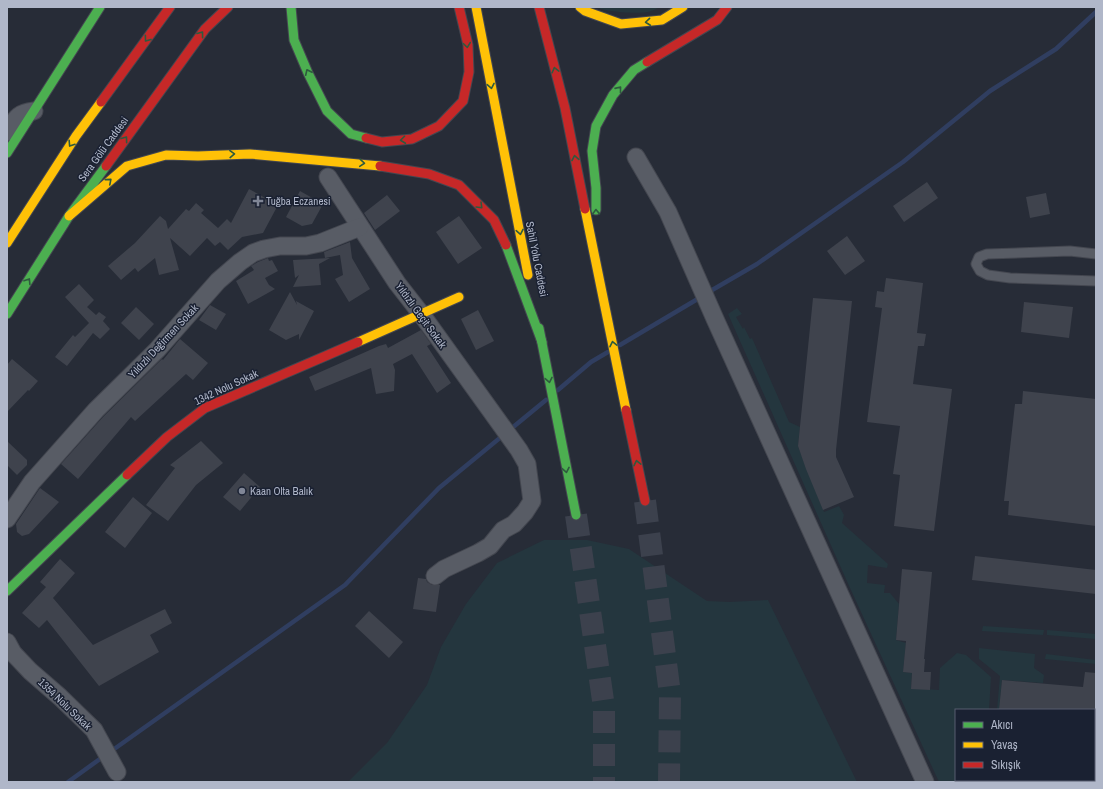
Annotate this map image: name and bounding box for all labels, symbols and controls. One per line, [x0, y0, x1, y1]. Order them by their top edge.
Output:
one-way arrow [645, 17, 651, 26]
one-way arrow [196, 31, 203, 38]
one-way arrow [145, 34, 152, 41]
one-way arrow [462, 42, 471, 48]
one-way arrow [551, 67, 560, 74]
one-way arrow [305, 69, 313, 77]
one-way arrow [487, 83, 495, 90]
one-way arrow [614, 86, 621, 93]
street label: Sera Gölü Caddesi [75, 114, 131, 184]
one-way arrow [400, 135, 406, 144]
one-way arrow [120, 136, 128, 143]
one-way arrow [68, 140, 76, 147]
one-way arrow [229, 150, 235, 159]
one-way arrow [571, 155, 579, 161]
one-way arrow [359, 159, 365, 168]
one-way arrow [105, 179, 112, 186]
place label: Tuğba Eczanesi [266, 194, 330, 208]
marker: Tuğba Eczanesi [253, 196, 263, 206]
one-way arrow [475, 201, 483, 209]
one-way arrow [592, 209, 601, 215]
street label: Sahil Yolu Caddesi [523, 220, 551, 298]
one-way arrow [515, 229, 523, 235]
one-way arrow [23, 278, 31, 285]
street label: Yıldızlı Geçit Sokak [392, 279, 450, 351]
street label: Yıldızlı Değirmen Sokak [125, 301, 201, 381]
one-way arrow [609, 341, 617, 347]
street label: 1342 Nolu Sokak [192, 366, 261, 408]
one-way arrow [544, 377, 553, 383]
one-way arrow [634, 460, 642, 466]
one-way arrow [562, 466, 570, 473]
place label: Kaan Olta Balık [250, 484, 313, 498]
marker: Kaan Olta Balık [237, 486, 247, 496]
street label: 1354 Nolu Sokak [35, 675, 95, 733]
legend [955, 709, 1095, 781]
text: Akıcı [990, 717, 1013, 733]
text: Yavaş [991, 737, 1018, 753]
text: Sıkışık [991, 757, 1021, 773]

